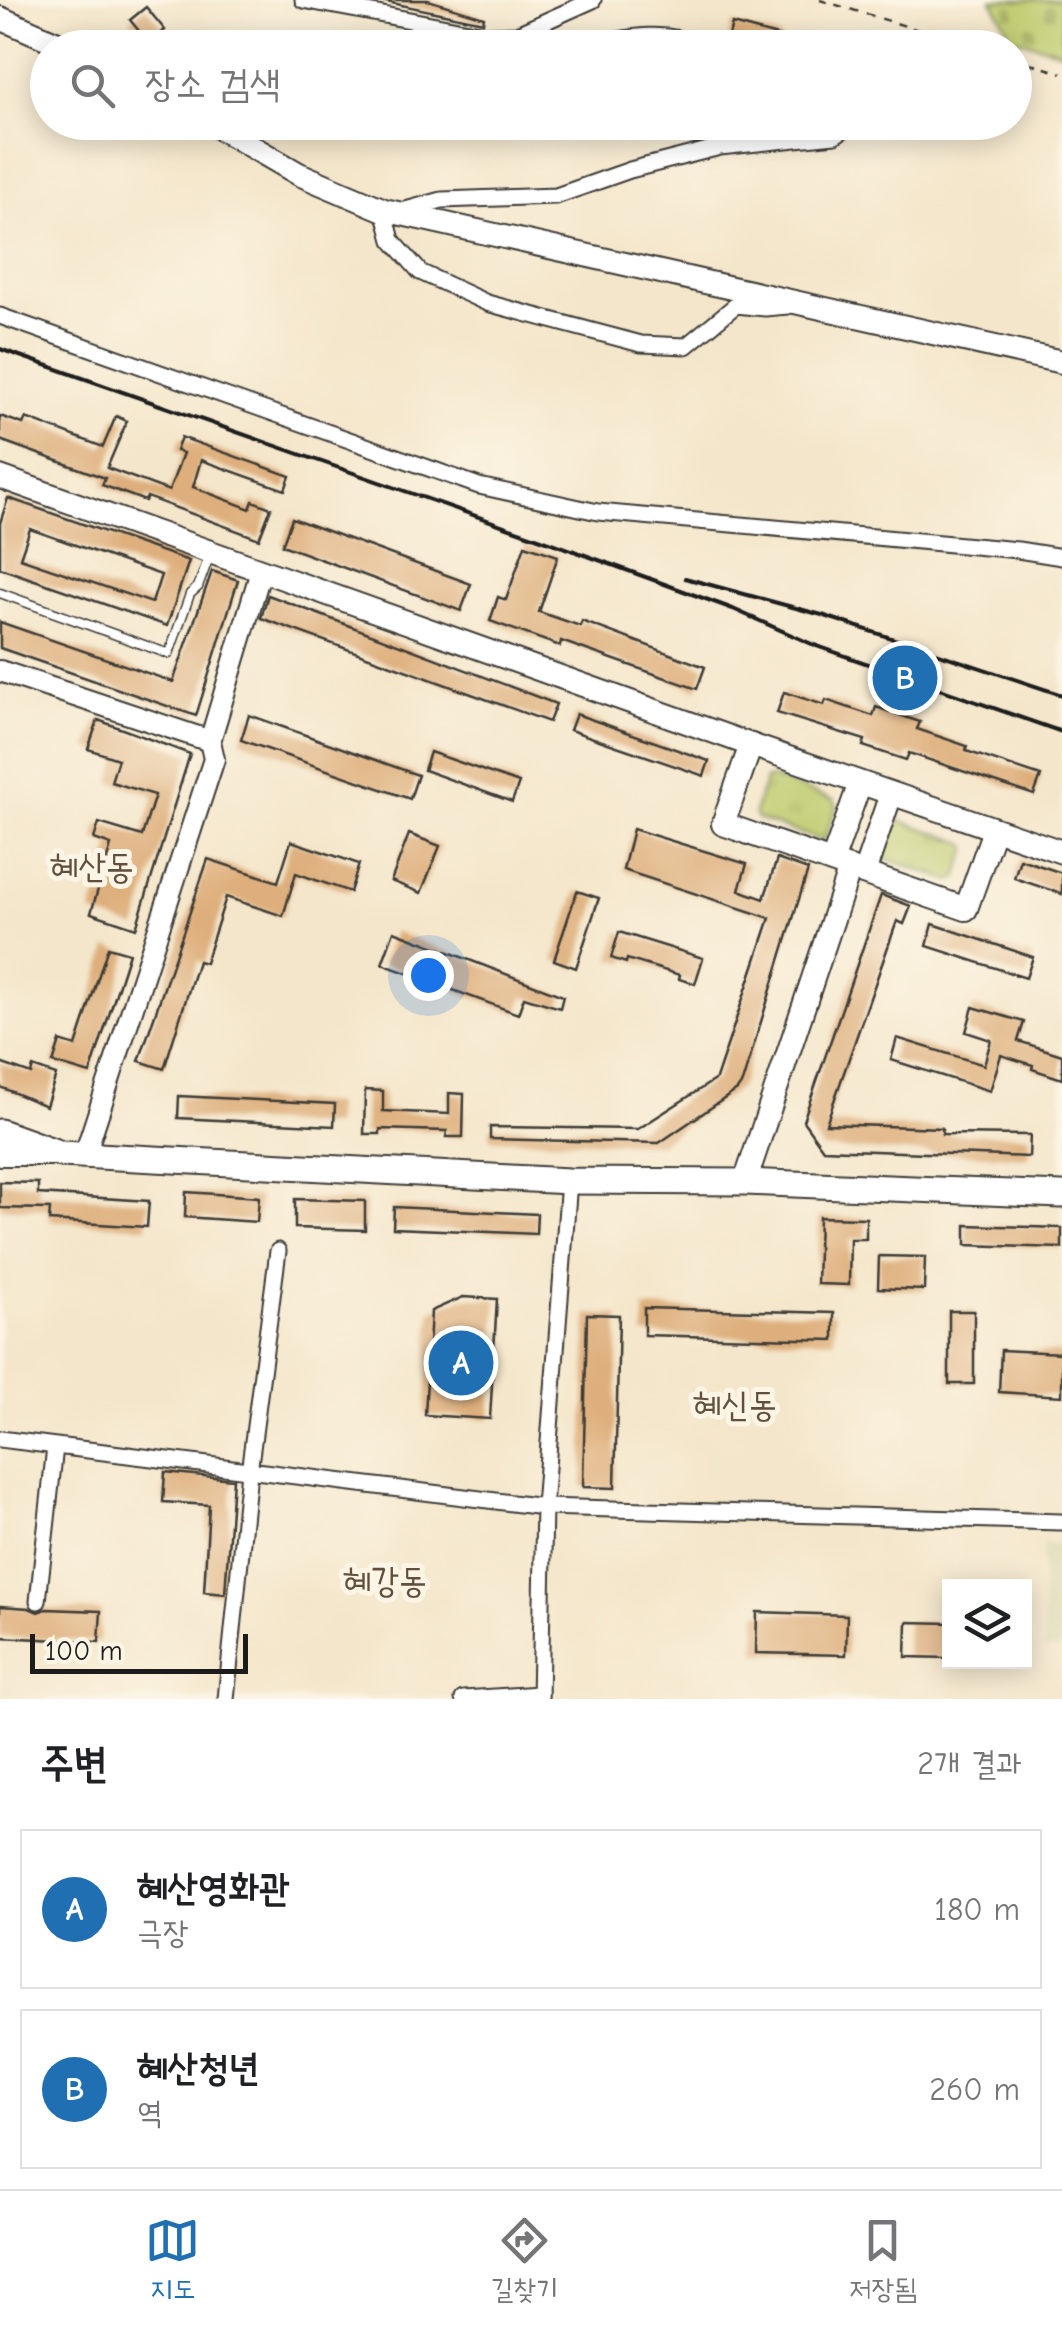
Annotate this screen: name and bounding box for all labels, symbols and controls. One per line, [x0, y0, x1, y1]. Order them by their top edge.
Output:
search box [30, 30, 1032, 140]
icon: search [65, 58, 120, 113]
text: 장소 검색 [145, 62, 280, 106]
pin: B [872, 640, 938, 716]
district label: 혜산동 [50, 846, 134, 887]
your location [403, 950, 454, 1001]
pin: A [428, 1326, 494, 1400]
district label: 혜신동 [693, 1384, 777, 1425]
district label: 혜강동 [343, 1560, 427, 1601]
map controls [942, 1579, 1032, 1669]
button: layers [942, 1579, 1032, 1669]
scale bar [30, 1629, 248, 1674]
text: 100 m [45, 1635, 123, 1667]
text: 주변 [40, 1739, 108, 1788]
text: 2개 결과 [917, 1745, 1022, 1782]
text: 혜산영화관 [137, 1866, 290, 1910]
text: A [66, 1891, 83, 1928]
text: 180 m [934, 1891, 1020, 1928]
text: 극장 [137, 1914, 189, 1951]
text: 혜산청년 [137, 2046, 259, 2090]
text: B [65, 2071, 84, 2108]
text: 260 m [929, 2071, 1020, 2108]
text: 역 [137, 2094, 163, 2131]
tab: 지도 [145, 2213, 200, 2308]
tab: 길찾기 [491, 2213, 558, 2308]
tab: 저장됨 [849, 2213, 917, 2308]

